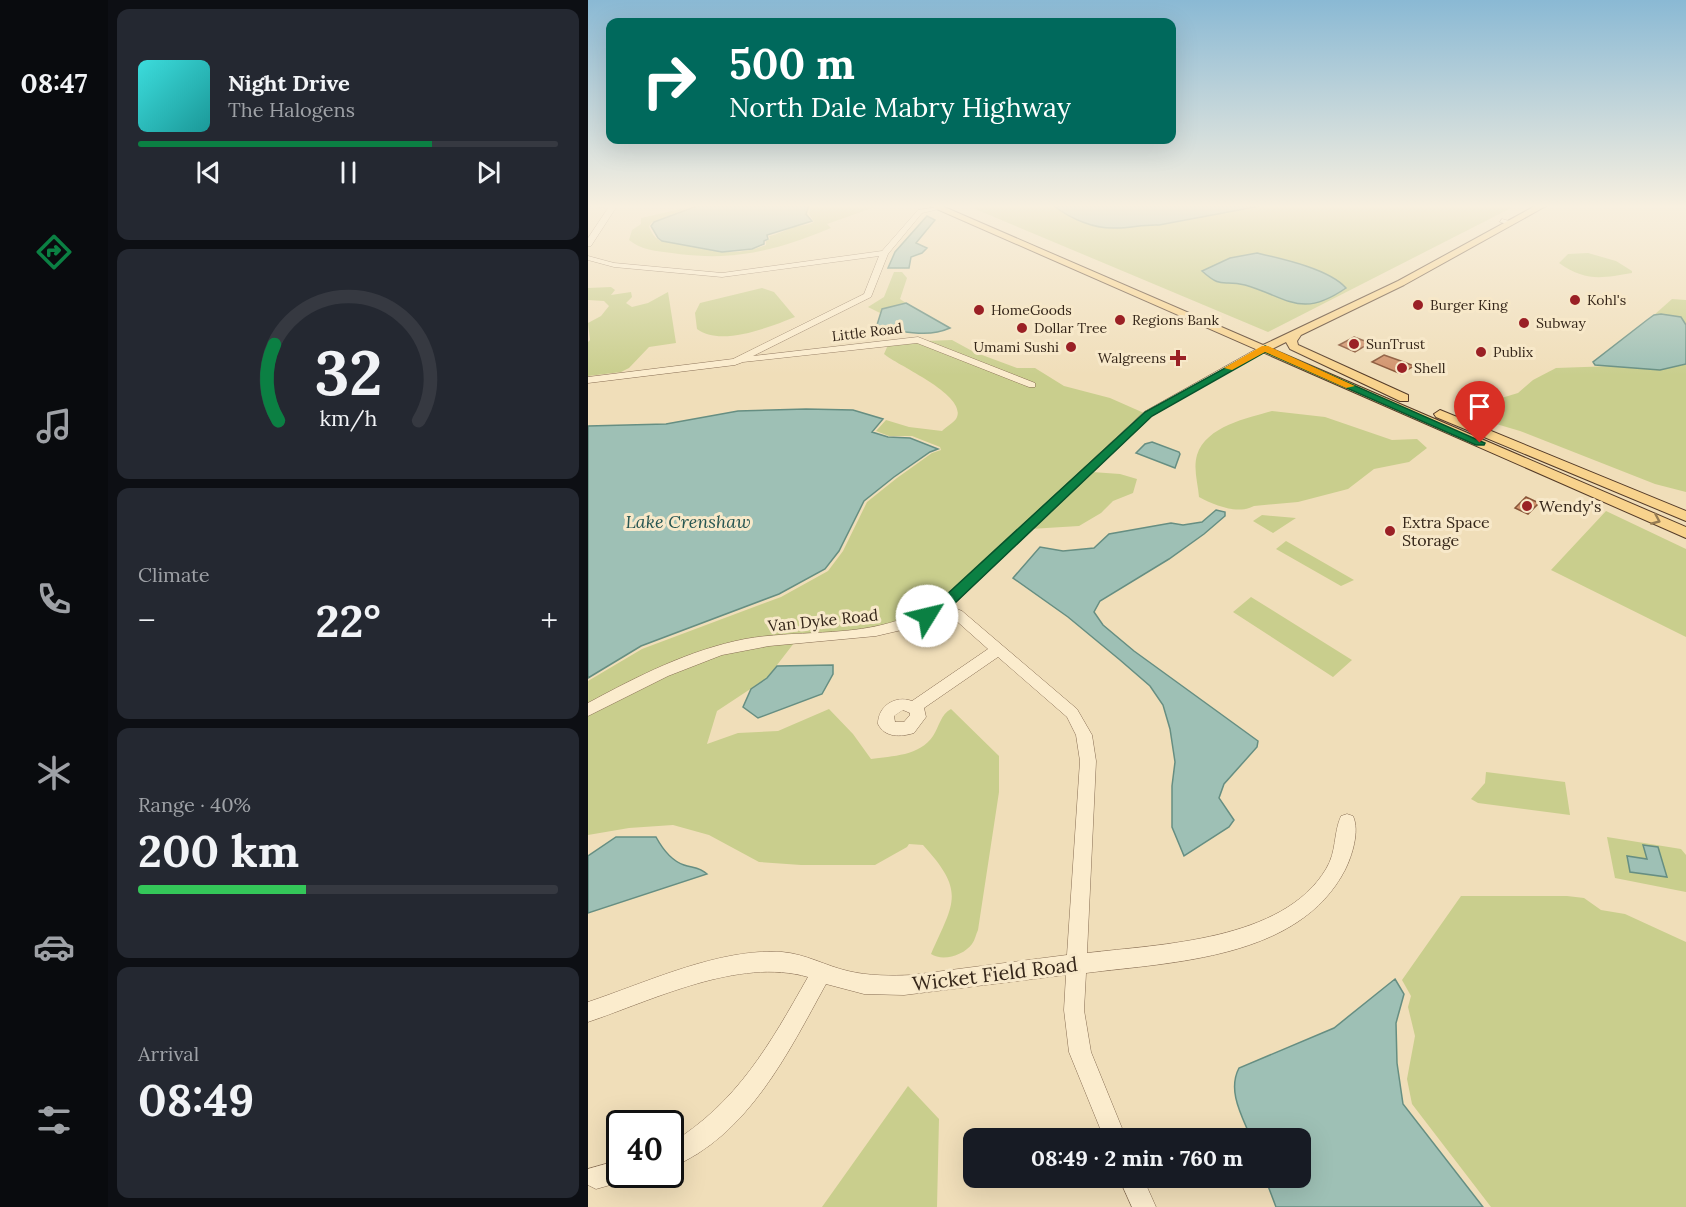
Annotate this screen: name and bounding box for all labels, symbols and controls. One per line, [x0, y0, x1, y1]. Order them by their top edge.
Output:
text: 500 m [729, 37, 855, 91]
icon: right [630, 42, 708, 120]
text: 08:47 [21, 66, 87, 100]
text: Night Drive [228, 69, 350, 97]
text: North Dale Mabry Highway [729, 90, 1071, 124]
text: The Halogens [228, 97, 355, 122]
icon: previous [192, 156, 225, 189]
icon: pause [332, 156, 365, 189]
icon: next [472, 156, 505, 189]
icon: directions [33, 231, 75, 273]
place label: Kohl's [1587, 291, 1626, 309]
marker: Kohl's [1568, 293, 1582, 307]
place label: Burger King [1430, 296, 1508, 314]
marker: Burger King [1411, 298, 1425, 312]
place label: HomeGoods [991, 301, 1072, 319]
marker: HomeGoods [972, 303, 986, 317]
place label: Regions Bank [1132, 311, 1220, 329]
marker: Regions Bank [1113, 313, 1127, 327]
place label: Subway [1536, 314, 1586, 332]
marker: Subway [1517, 316, 1531, 330]
street label: Little Road [831, 319, 903, 345]
place label: Dollar Tree [1034, 319, 1107, 337]
marker: Dollar Tree [1015, 321, 1029, 335]
text: 32 [314, 332, 382, 412]
place label: SunTrust [1366, 335, 1426, 353]
marker: SunTrust [1347, 337, 1361, 351]
place label: Umami Sushi [974, 338, 1059, 356]
marker: Umami Sushi [1064, 340, 1078, 354]
place label: Publix [1493, 343, 1534, 361]
marker: Publix [1474, 345, 1488, 359]
place label: Walgreens [1098, 349, 1166, 367]
marker: Walgreens [1171, 351, 1185, 365]
place label: Shell [1414, 359, 1446, 377]
marker: Shell [1395, 361, 1409, 375]
pin [1454, 381, 1505, 443]
icon: arrive [1463, 390, 1496, 423]
text: km/h [319, 404, 377, 432]
icon: music [33, 405, 75, 447]
place label: Wendy's [1539, 496, 1601, 516]
marker: Wendy's [1520, 499, 1534, 513]
water label: Lake Crenshaw [625, 510, 751, 533]
place label: Extra Space Storage [1402, 512, 1490, 550]
one-way arrow [1650, 513, 1661, 525]
marker: Extra Space Storage [1383, 524, 1397, 538]
text: Climate [138, 562, 210, 587]
icon: phone [33, 578, 75, 620]
position arrow [895, 584, 959, 648]
text: 22° [315, 592, 381, 649]
text: − [138, 599, 156, 641]
text: + [540, 599, 558, 641]
street label: Van Dyke Road [766, 604, 880, 636]
icon: climate [33, 752, 75, 794]
text: Range · 40% [138, 792, 251, 817]
text: 200 km [138, 822, 299, 879]
icon: car [33, 926, 75, 968]
street label: Wicket Field Road [911, 951, 1079, 996]
text: Arrival [138, 1041, 199, 1066]
text: 08:49 [138, 1071, 254, 1128]
icon: filters [33, 1099, 75, 1141]
speed limit sign: 40 [606, 1110, 684, 1188]
text: 08:49 · 2 min · 760 m [1031, 1144, 1243, 1172]

